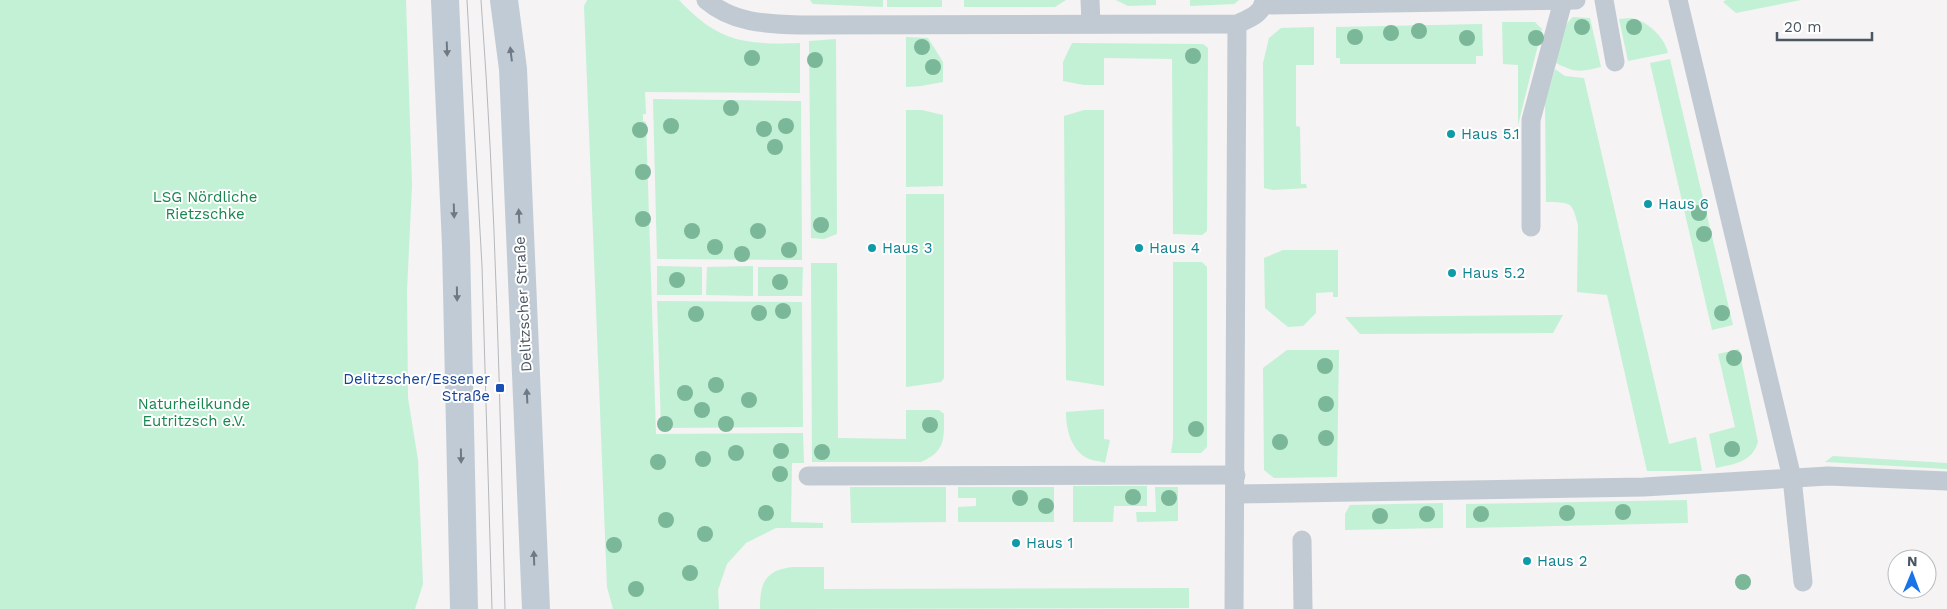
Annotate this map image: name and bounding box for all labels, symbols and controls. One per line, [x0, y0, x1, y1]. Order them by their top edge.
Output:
scale bar [1777, 10, 1872, 42]
text: 20 m [1784, 18, 1822, 36]
one-way arrow [443, 41, 451, 57]
one-way arrow [507, 46, 515, 62]
place label: Haus 5.1 [1461, 125, 1520, 143]
marker: Haus 5.1 [1445, 128, 1457, 140]
park label: LSG Nördliche Rietzschke [153, 188, 257, 223]
place label: Haus 6 [1658, 195, 1709, 213]
marker: Haus 6 [1642, 198, 1654, 210]
one-way arrow [451, 203, 459, 219]
one-way arrow [515, 208, 523, 224]
street label: Delitzscher Straße [510, 236, 536, 372]
place label: Haus 3 [882, 239, 932, 257]
place label: Haus 4 [1149, 239, 1200, 257]
marker: Haus 3 [866, 242, 878, 254]
marker: Haus 4 [1133, 242, 1145, 254]
place label: Haus 5.2 [1462, 264, 1525, 282]
marker: Haus 5.2 [1446, 267, 1458, 279]
one-way arrow [453, 286, 461, 302]
place label: Delitzscher/Essener Straße [343, 370, 490, 405]
marker: Delitzscher/Essener Straße [494, 382, 506, 394]
one-way arrow [523, 388, 531, 404]
park label: Naturheilkunde Eutritzsch e.V. [138, 395, 250, 430]
one-way arrow [457, 448, 465, 464]
place label: Haus 1 [1026, 534, 1073, 552]
marker: Haus 1 [1010, 537, 1022, 549]
north arrow [1887, 549, 1937, 599]
one-way arrow [530, 550, 538, 566]
place label: Haus 2 [1537, 552, 1587, 570]
text: N [1907, 553, 1918, 569]
marker: Haus 2 [1521, 555, 1533, 567]

